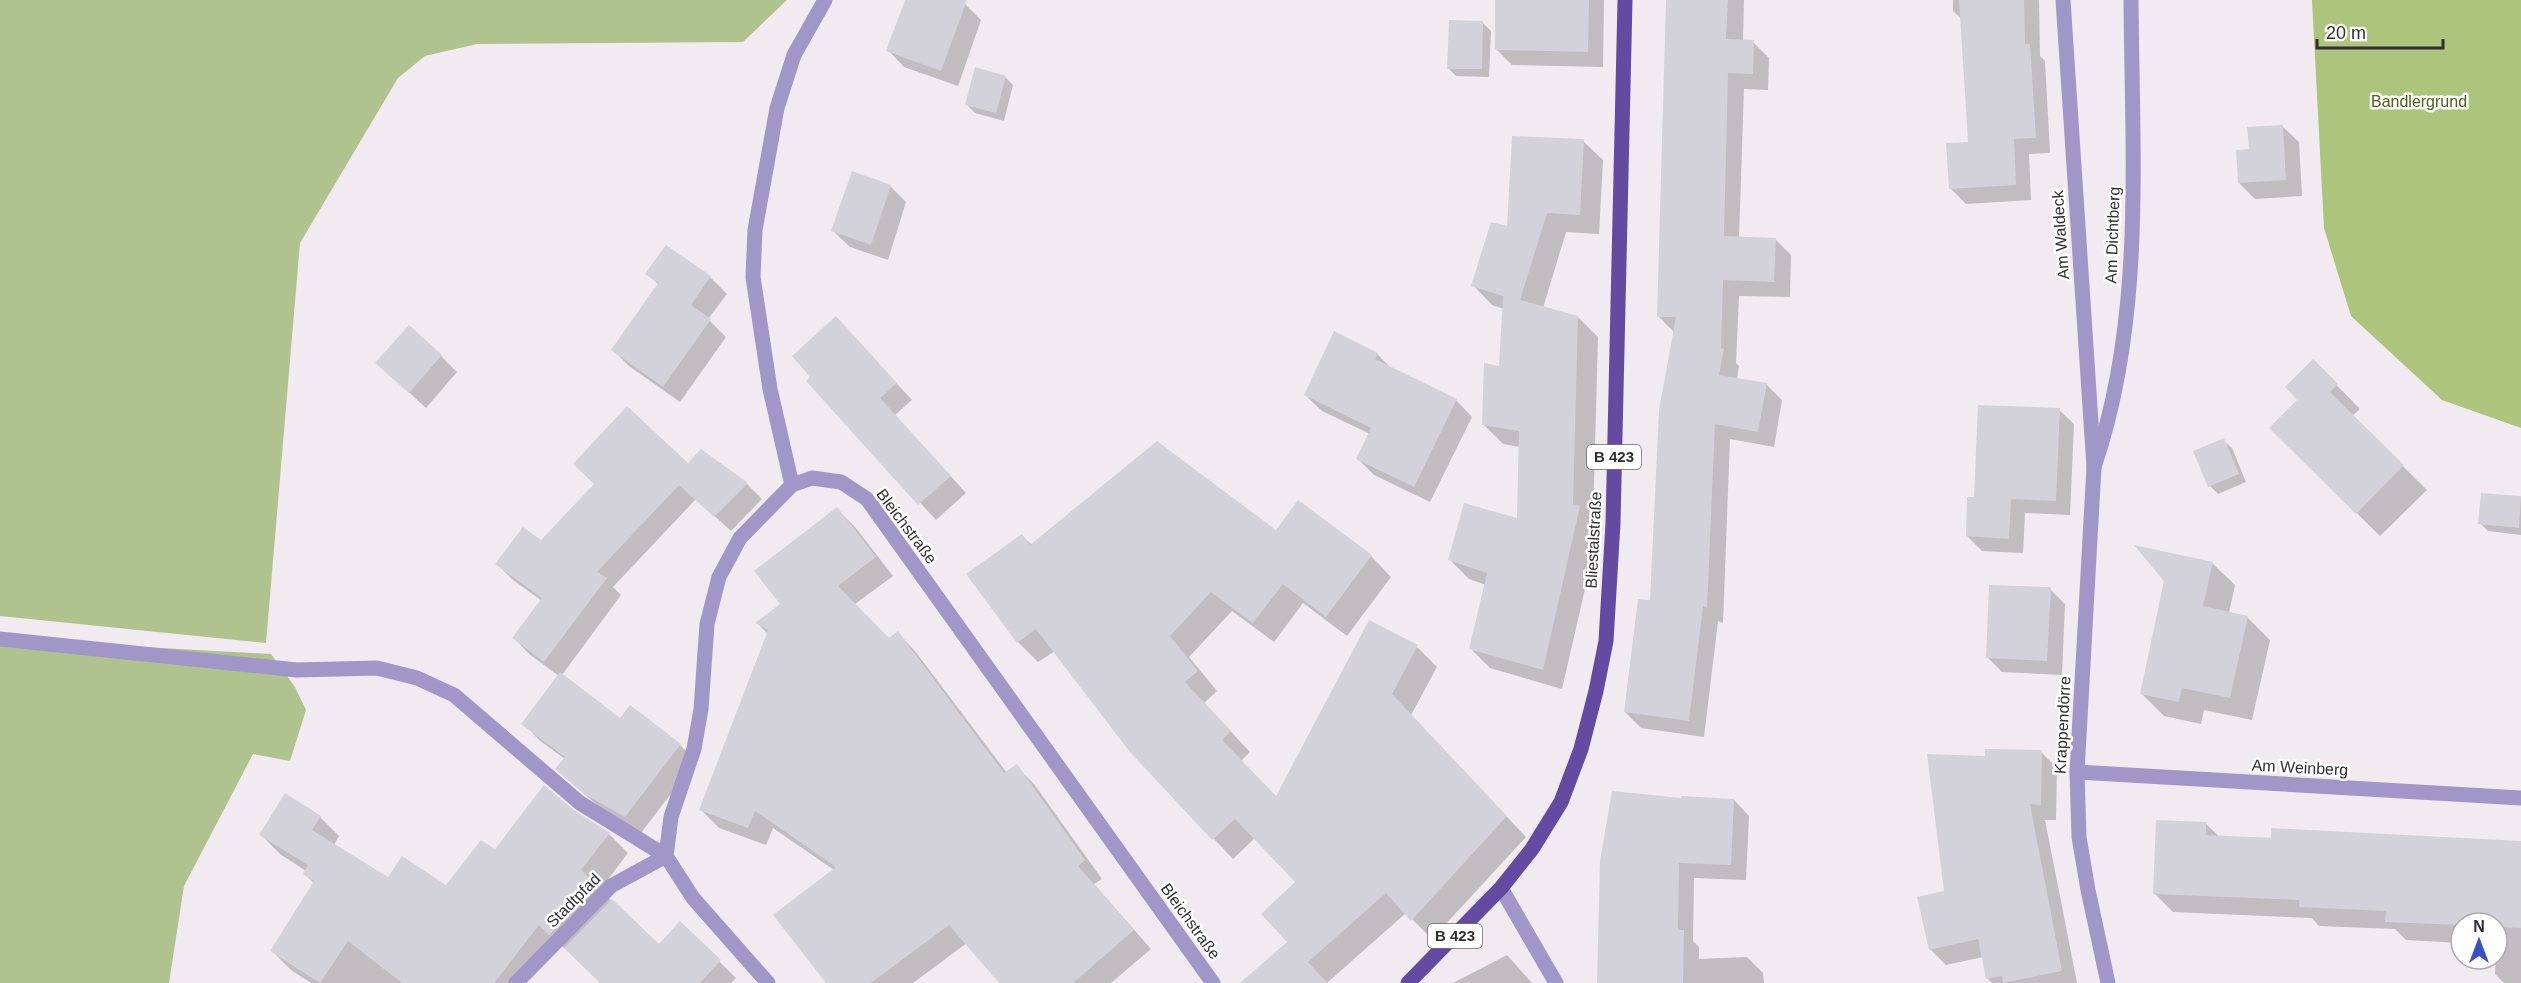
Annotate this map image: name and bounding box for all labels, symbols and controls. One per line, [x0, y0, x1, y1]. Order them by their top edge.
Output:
scale bar [2317, 12, 2443, 50]
text: 20 m [2326, 23, 2366, 43]
park label: Bandlergrund [2371, 93, 2467, 110]
street label: Am Dichtberg [2102, 186, 2123, 284]
street label: Am Waldeck [2049, 189, 2072, 280]
road number: B 423 [1587, 445, 1641, 469]
street label: Bleichstraße [873, 486, 940, 567]
street label: Bliestalstraße [1582, 491, 1605, 589]
street label: Krappendörre [2051, 676, 2074, 774]
street label: Am Weinberg [2251, 756, 2349, 779]
street label: Stadtpfad [543, 870, 604, 931]
street label: Bleichstraße [1158, 880, 1224, 962]
north arrow [2449, 911, 2509, 971]
text: N [2473, 918, 2485, 935]
road number: B 423 [1428, 924, 1482, 948]

